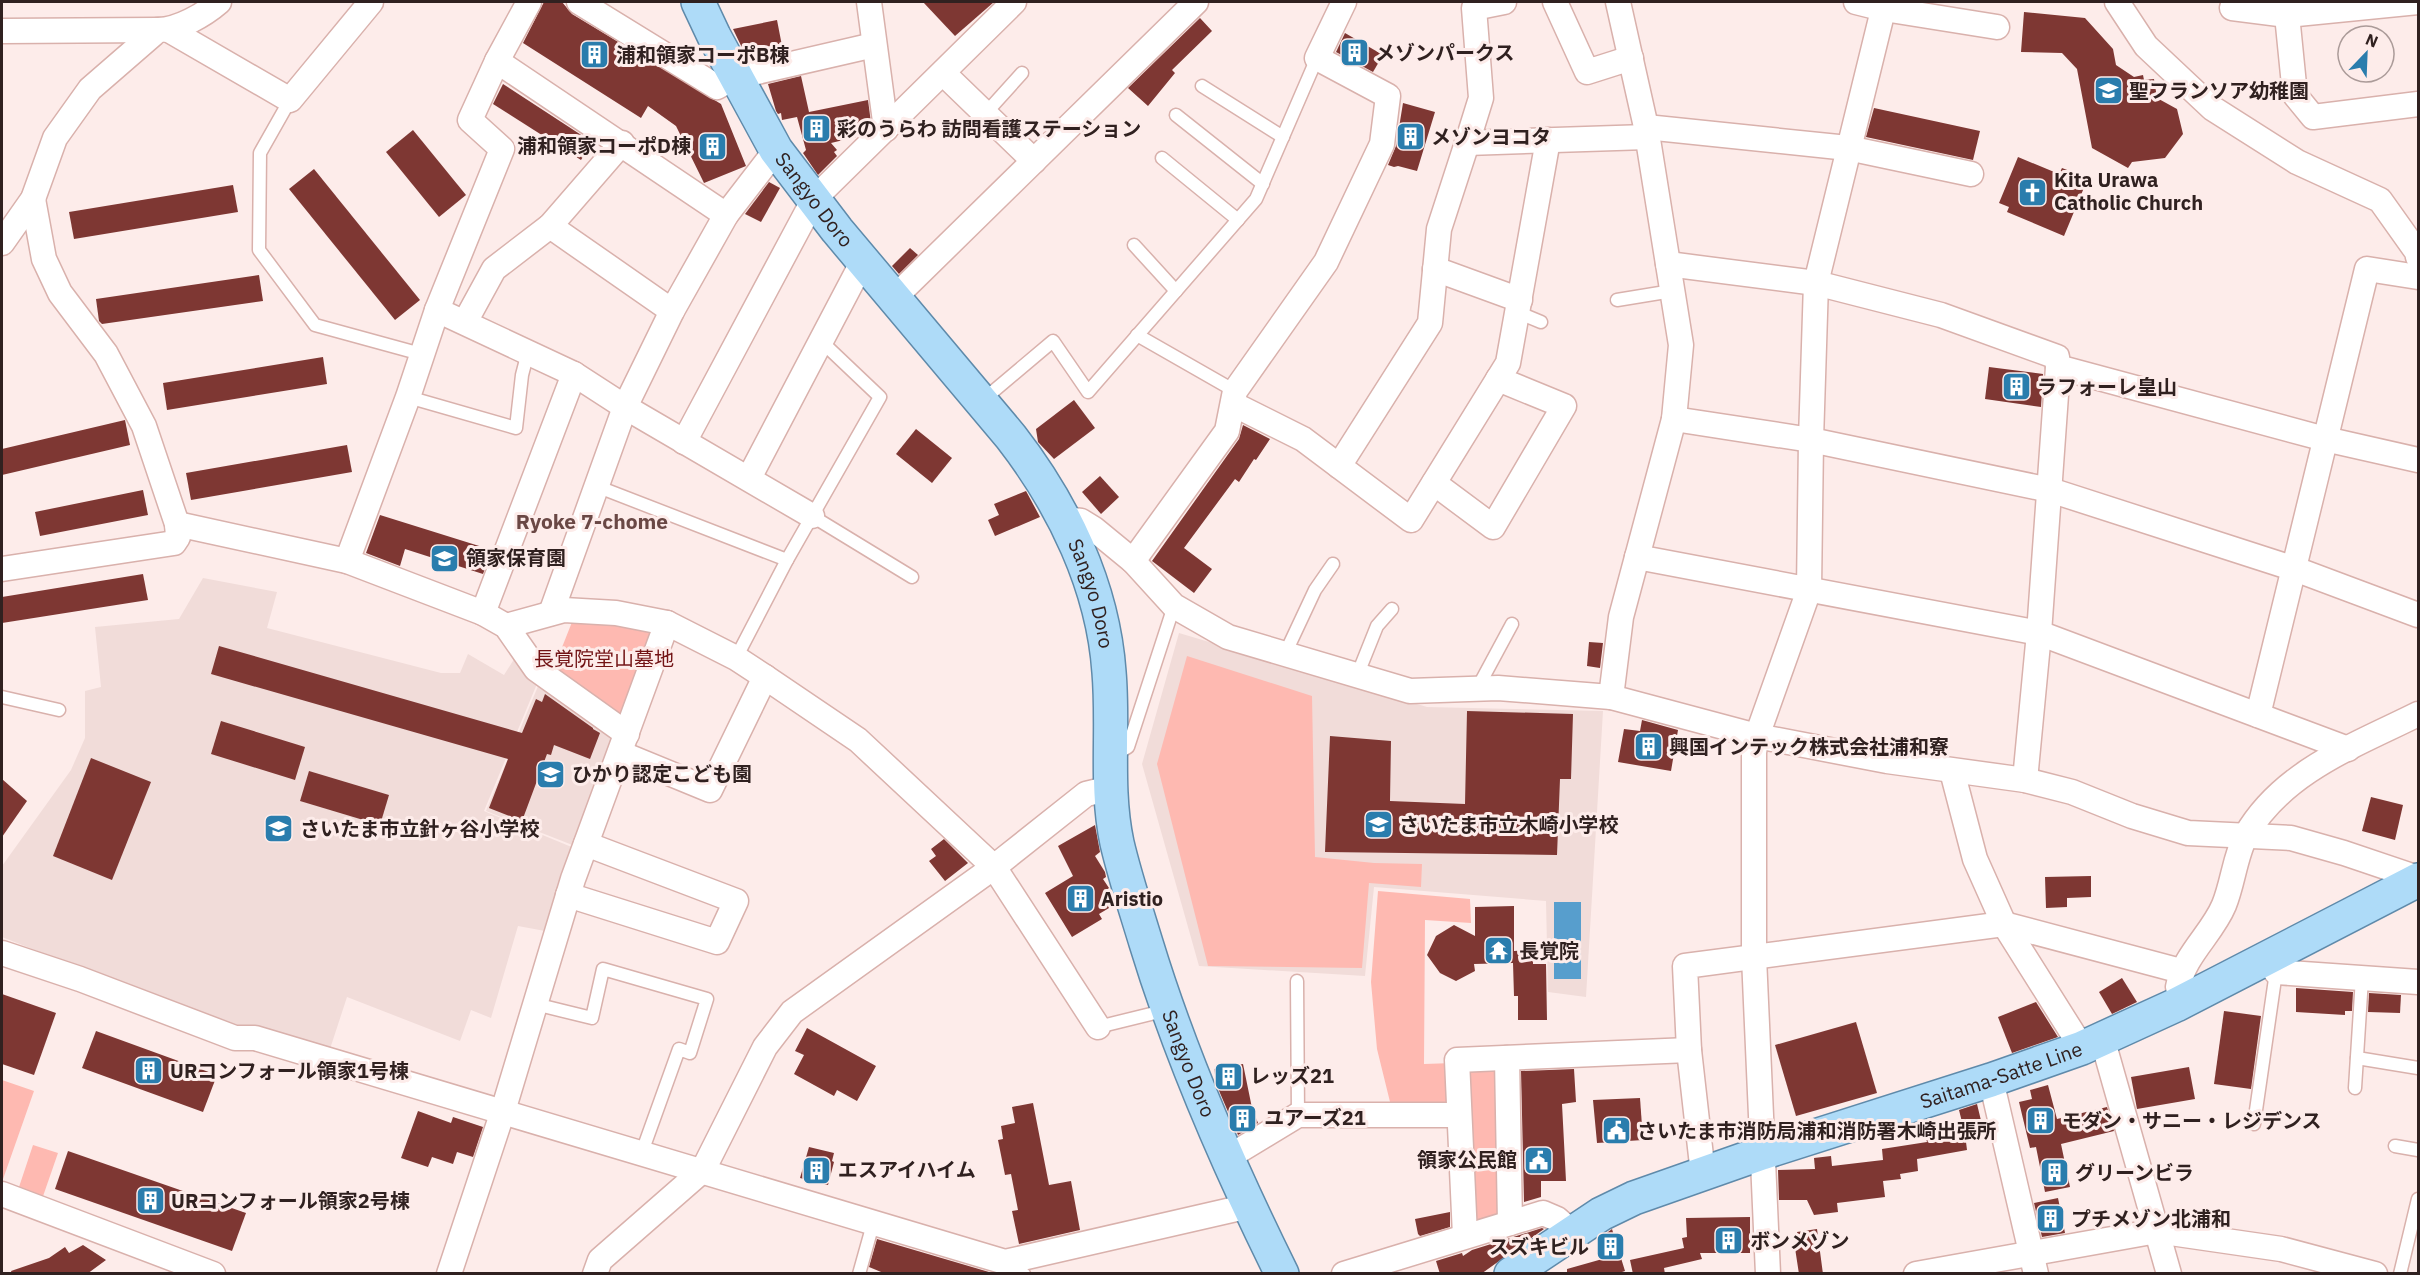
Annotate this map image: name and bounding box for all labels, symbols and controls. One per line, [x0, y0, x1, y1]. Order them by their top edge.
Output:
north arrow [2336, 24, 2396, 84]
text: N [2363, 29, 2381, 52]
building icon: メゾンパークス [1338, 37, 1370, 69]
building icon: 浦和領家コーポB棟 [579, 39, 611, 71]
place label: メゾンパークス [1375, 39, 1514, 66]
place label: 浦和領家コーポB棟 [616, 41, 789, 68]
school or university icon: 聖フランソア幼稚園 [2092, 75, 2124, 107]
place label: 聖フランソア幼稚園 [2129, 77, 2309, 104]
building icon: 彩のうらわ 訪問看護ステーション [800, 113, 832, 145]
place label: 彩のうらわ 訪問看護ステーション [837, 115, 1141, 142]
building icon: メゾンヨコタ [1394, 121, 1426, 153]
place label: メゾンヨコタ [1431, 123, 1551, 150]
building icon: 浦和領家コーポD棟 [696, 130, 728, 162]
place label: 浦和領家コーポD棟 [517, 132, 691, 159]
street label: Sangyo Doro [769, 146, 860, 253]
place label: Kita Urawa Catholic Church [2054, 166, 2203, 216]
church icon: Kita Urawa Catholic Church [2017, 176, 2049, 208]
building icon: ラフォーレ皇山 [2000, 371, 2032, 403]
place label: ラフォーレ皇山 [2037, 373, 2177, 400]
district label: Ryoke 7-chome [516, 507, 668, 535]
street label: Sangyo Doro [1062, 534, 1120, 650]
school or university icon: 領家保育園 [429, 542, 461, 574]
place label: 領家保育園 [466, 544, 566, 571]
park label: 長覚院堂山墓地 [534, 645, 674, 672]
building icon: 興国インテック株式会社浦和寮 [1632, 731, 1664, 763]
place label: 興国インテック株式会社浦和寮 [1669, 733, 1949, 760]
school or university icon: ひかり認定こども園 [535, 758, 567, 790]
place label: ひかり認定こども園 [572, 760, 752, 787]
school or university icon: さいたま市立木崎小学校 [1362, 809, 1394, 841]
place label: さいたま市立木崎小学校 [1399, 811, 1618, 838]
school or university icon: さいたま市立針ヶ谷小学校 [263, 813, 295, 845]
place label: さいたま市立針ヶ谷小学校 [300, 815, 539, 842]
building icon: Aristio [1064, 883, 1096, 915]
place label: Aristio [1101, 885, 1163, 912]
temple icon: 長覚院 [1482, 935, 1514, 967]
place label: 長覚院 [1519, 937, 1579, 964]
street label: Sangyo Doro [1156, 1006, 1222, 1121]
street label: Saitama-Satte Line [1916, 1035, 2086, 1115]
building icon: URコンフォール領家1号棟 [133, 1055, 165, 1087]
place label: URコンフォール領家1号棟 [170, 1057, 409, 1084]
building icon: レッズ21 [1213, 1060, 1245, 1092]
place label: レッズ21 [1250, 1062, 1334, 1089]
building icon: ユアーズ21 [1227, 1102, 1259, 1134]
place label: ユアーズ21 [1264, 1104, 1366, 1131]
building icon: モダン・サニー・レジデンス [2025, 1105, 2057, 1137]
place label: モダン・サニー・レジデンス [2062, 1107, 2322, 1134]
public building icon: さいたま市消防局浦和消防署木崎出張所 [1600, 1115, 1632, 1147]
place label: さいたま市消防局浦和消防署木崎出張所 [1637, 1117, 1996, 1144]
public building icon: 領家公民館 [1522, 1144, 1554, 1176]
place label: 領家公民館 [1417, 1146, 1517, 1173]
building icon: エスアイハイム [801, 1154, 833, 1186]
place label: エスアイハイム [838, 1156, 976, 1183]
building icon: グリーンビラ [2038, 1157, 2070, 1189]
place label: グリーンビラ [2075, 1159, 2194, 1186]
building icon: URコンフォール領家2号棟 [134, 1185, 166, 1217]
place label: URコンフォール領家2号棟 [171, 1187, 410, 1214]
building icon: プチメゾン北浦和 [2034, 1203, 2066, 1235]
place label: プチメゾン北浦和 [2071, 1205, 2231, 1232]
building icon: ボンメゾン [1713, 1225, 1745, 1257]
place label: ボンメゾン [1750, 1227, 1849, 1254]
building icon: スズキビル [1594, 1231, 1626, 1263]
place label: スズキビル [1489, 1233, 1589, 1260]

